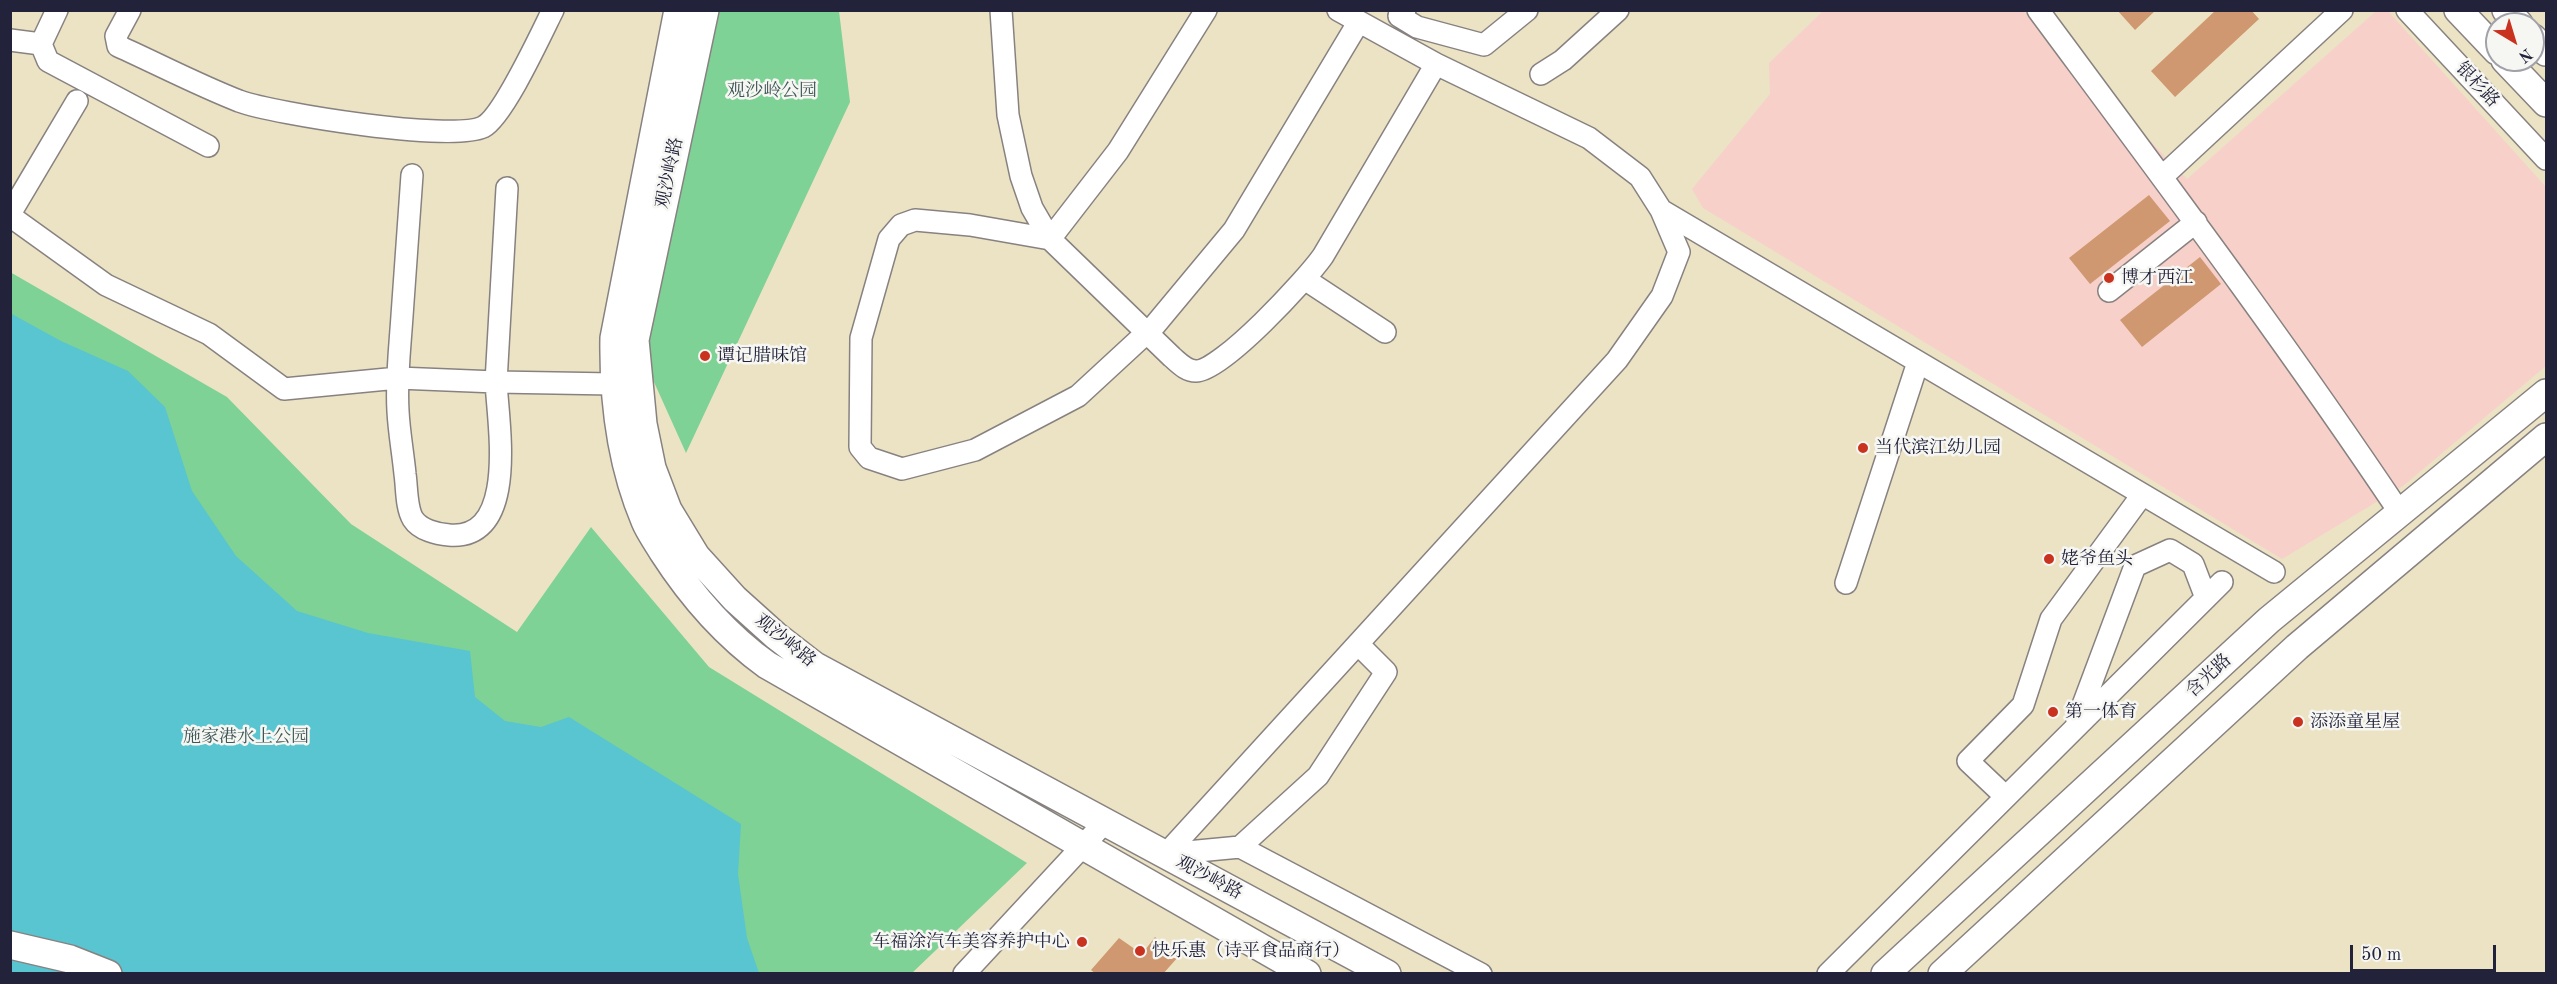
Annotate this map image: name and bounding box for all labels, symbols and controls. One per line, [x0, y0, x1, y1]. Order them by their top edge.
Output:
north arrow [2485, 12, 2545, 72]
text: N [2515, 45, 2535, 65]
street label: 银杉路 [2451, 58, 2503, 112]
park label: 观沙岭公园 [727, 80, 817, 102]
street label: 观沙岭路 [652, 136, 688, 210]
place label: 博才西江 [2121, 267, 2193, 289]
marker: 博才西江 [2102, 271, 2116, 285]
place label: 谭记腊味馆 [717, 345, 807, 367]
marker: 谭记腊味馆 [698, 349, 712, 363]
place label: 当代滨江幼儿园 [1875, 437, 2001, 459]
marker: 当代滨江幼儿园 [1856, 441, 1870, 455]
place label: 姥爷鱼头 [2061, 548, 2133, 570]
marker: 姥爷鱼头 [2042, 552, 2056, 566]
street label: 观沙岭路 [750, 610, 820, 672]
street label: 含光路 [2182, 650, 2236, 702]
place label: 第一体育 [2065, 701, 2137, 723]
marker: 第一体育 [2046, 705, 2060, 719]
place label: 添添童星屋 [2310, 711, 2400, 733]
marker: 添添童星屋 [2291, 715, 2305, 729]
park label: 施家港水上公园 [183, 726, 309, 748]
street label: 观沙岭路 [1172, 852, 1246, 904]
place label: 车福涂汽车美容养护中心 [872, 931, 1070, 953]
scale bar [2353, 933, 2498, 971]
marker: 车福涂汽车美容养护中心 [1075, 935, 1089, 949]
place label: 快乐惠（诗平食品商行） [1152, 940, 1350, 962]
marker: 快乐惠（诗平食品商行） [1133, 944, 1147, 958]
text: 50 m [2361, 946, 2401, 964]

